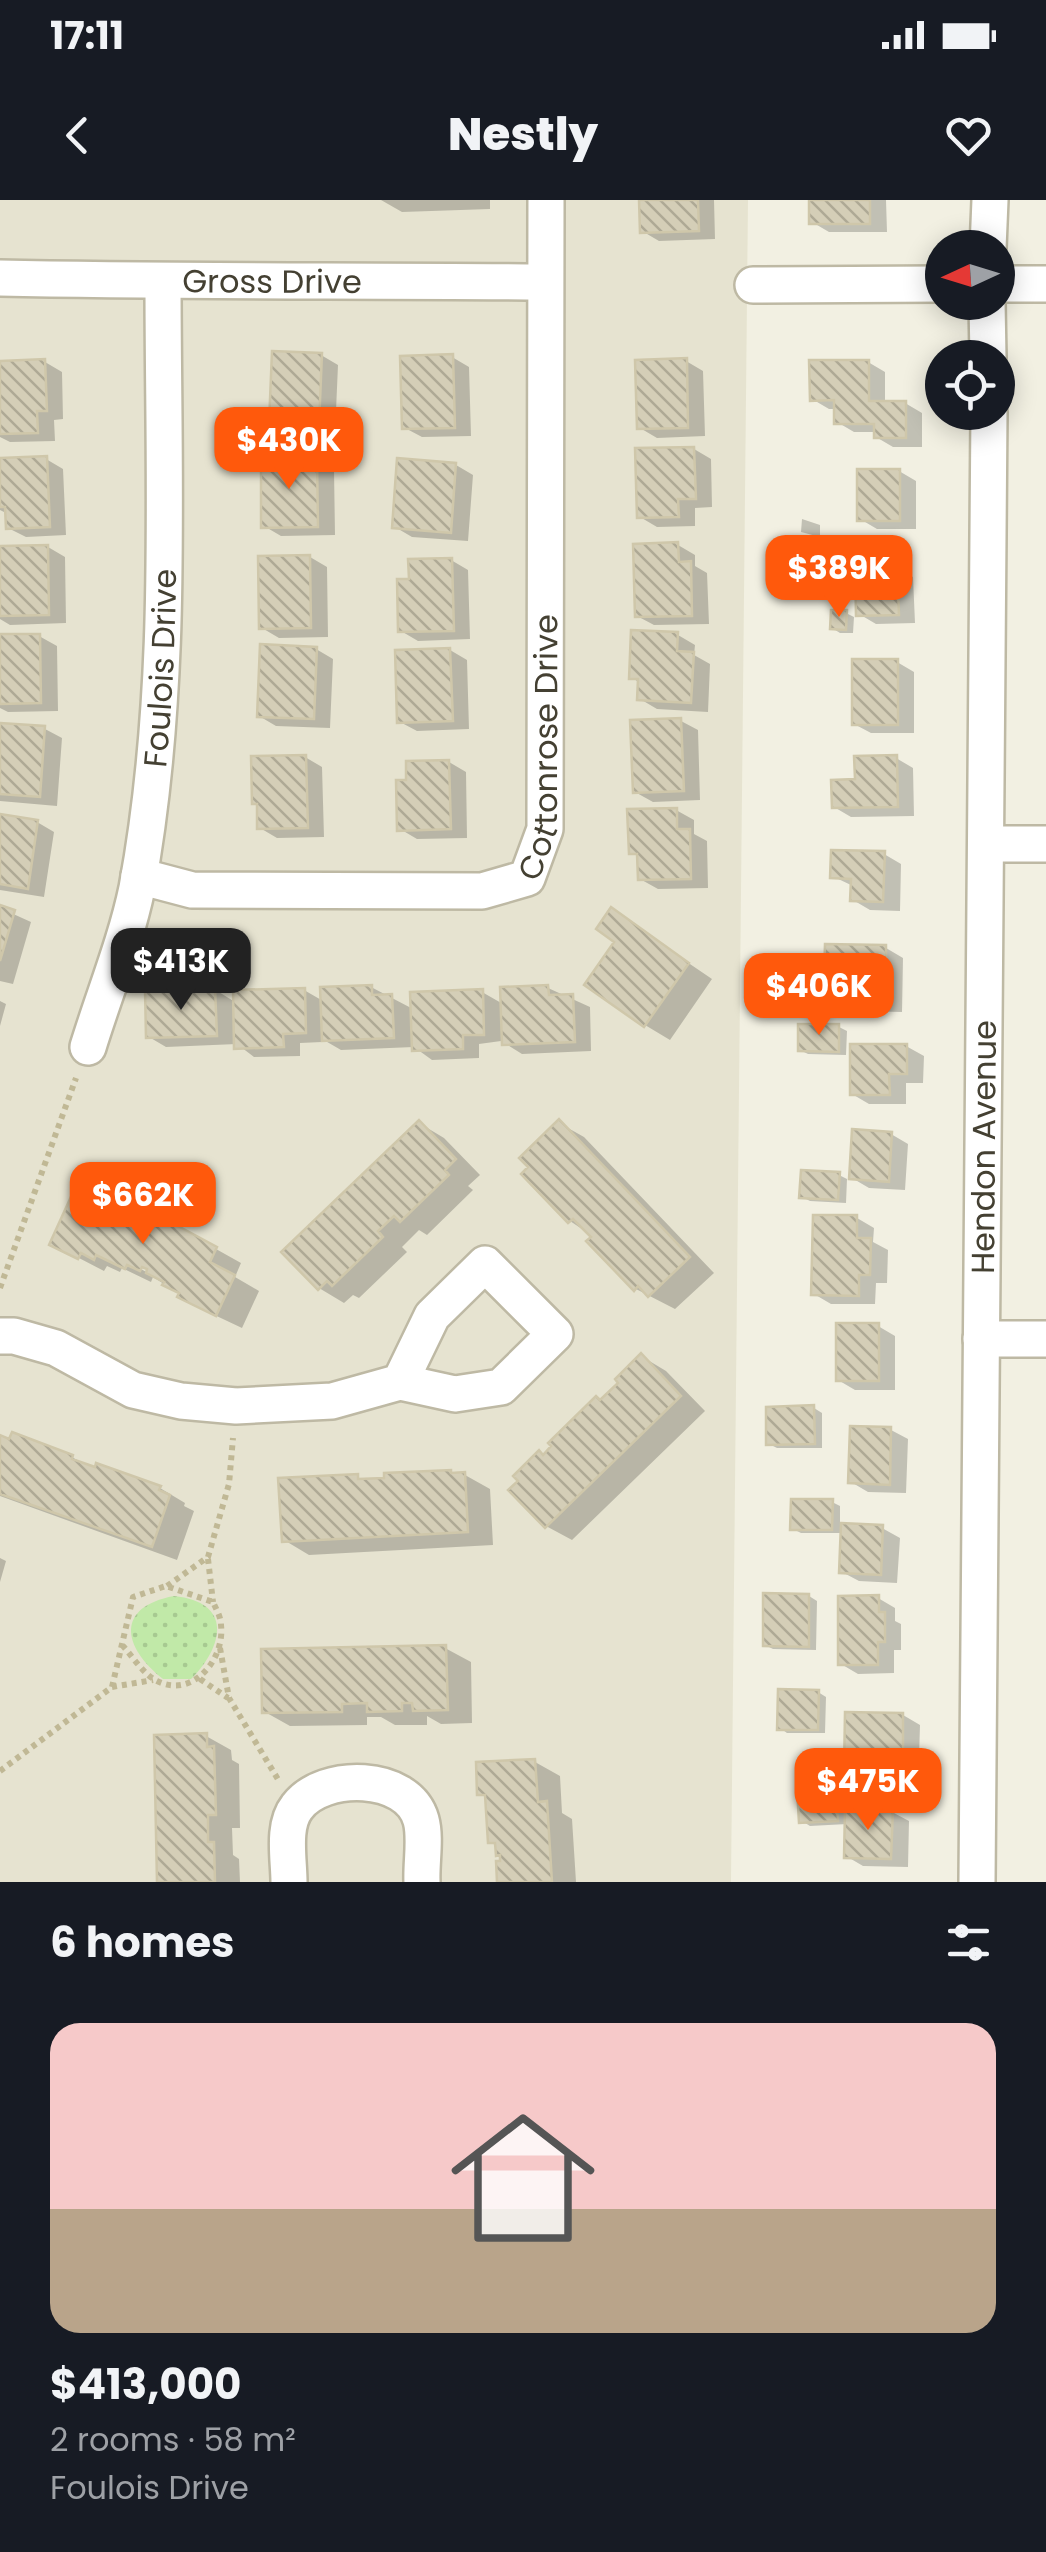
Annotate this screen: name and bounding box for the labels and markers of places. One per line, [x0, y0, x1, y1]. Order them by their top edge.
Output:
pin: $430K [219, 407, 359, 492]
pin: $389K [769, 535, 909, 620]
pin: $413K [111, 928, 251, 1013]
pin: $406K [749, 953, 889, 1038]
pin: $662K [73, 1162, 213, 1247]
pin: $475K [798, 1748, 938, 1833]

